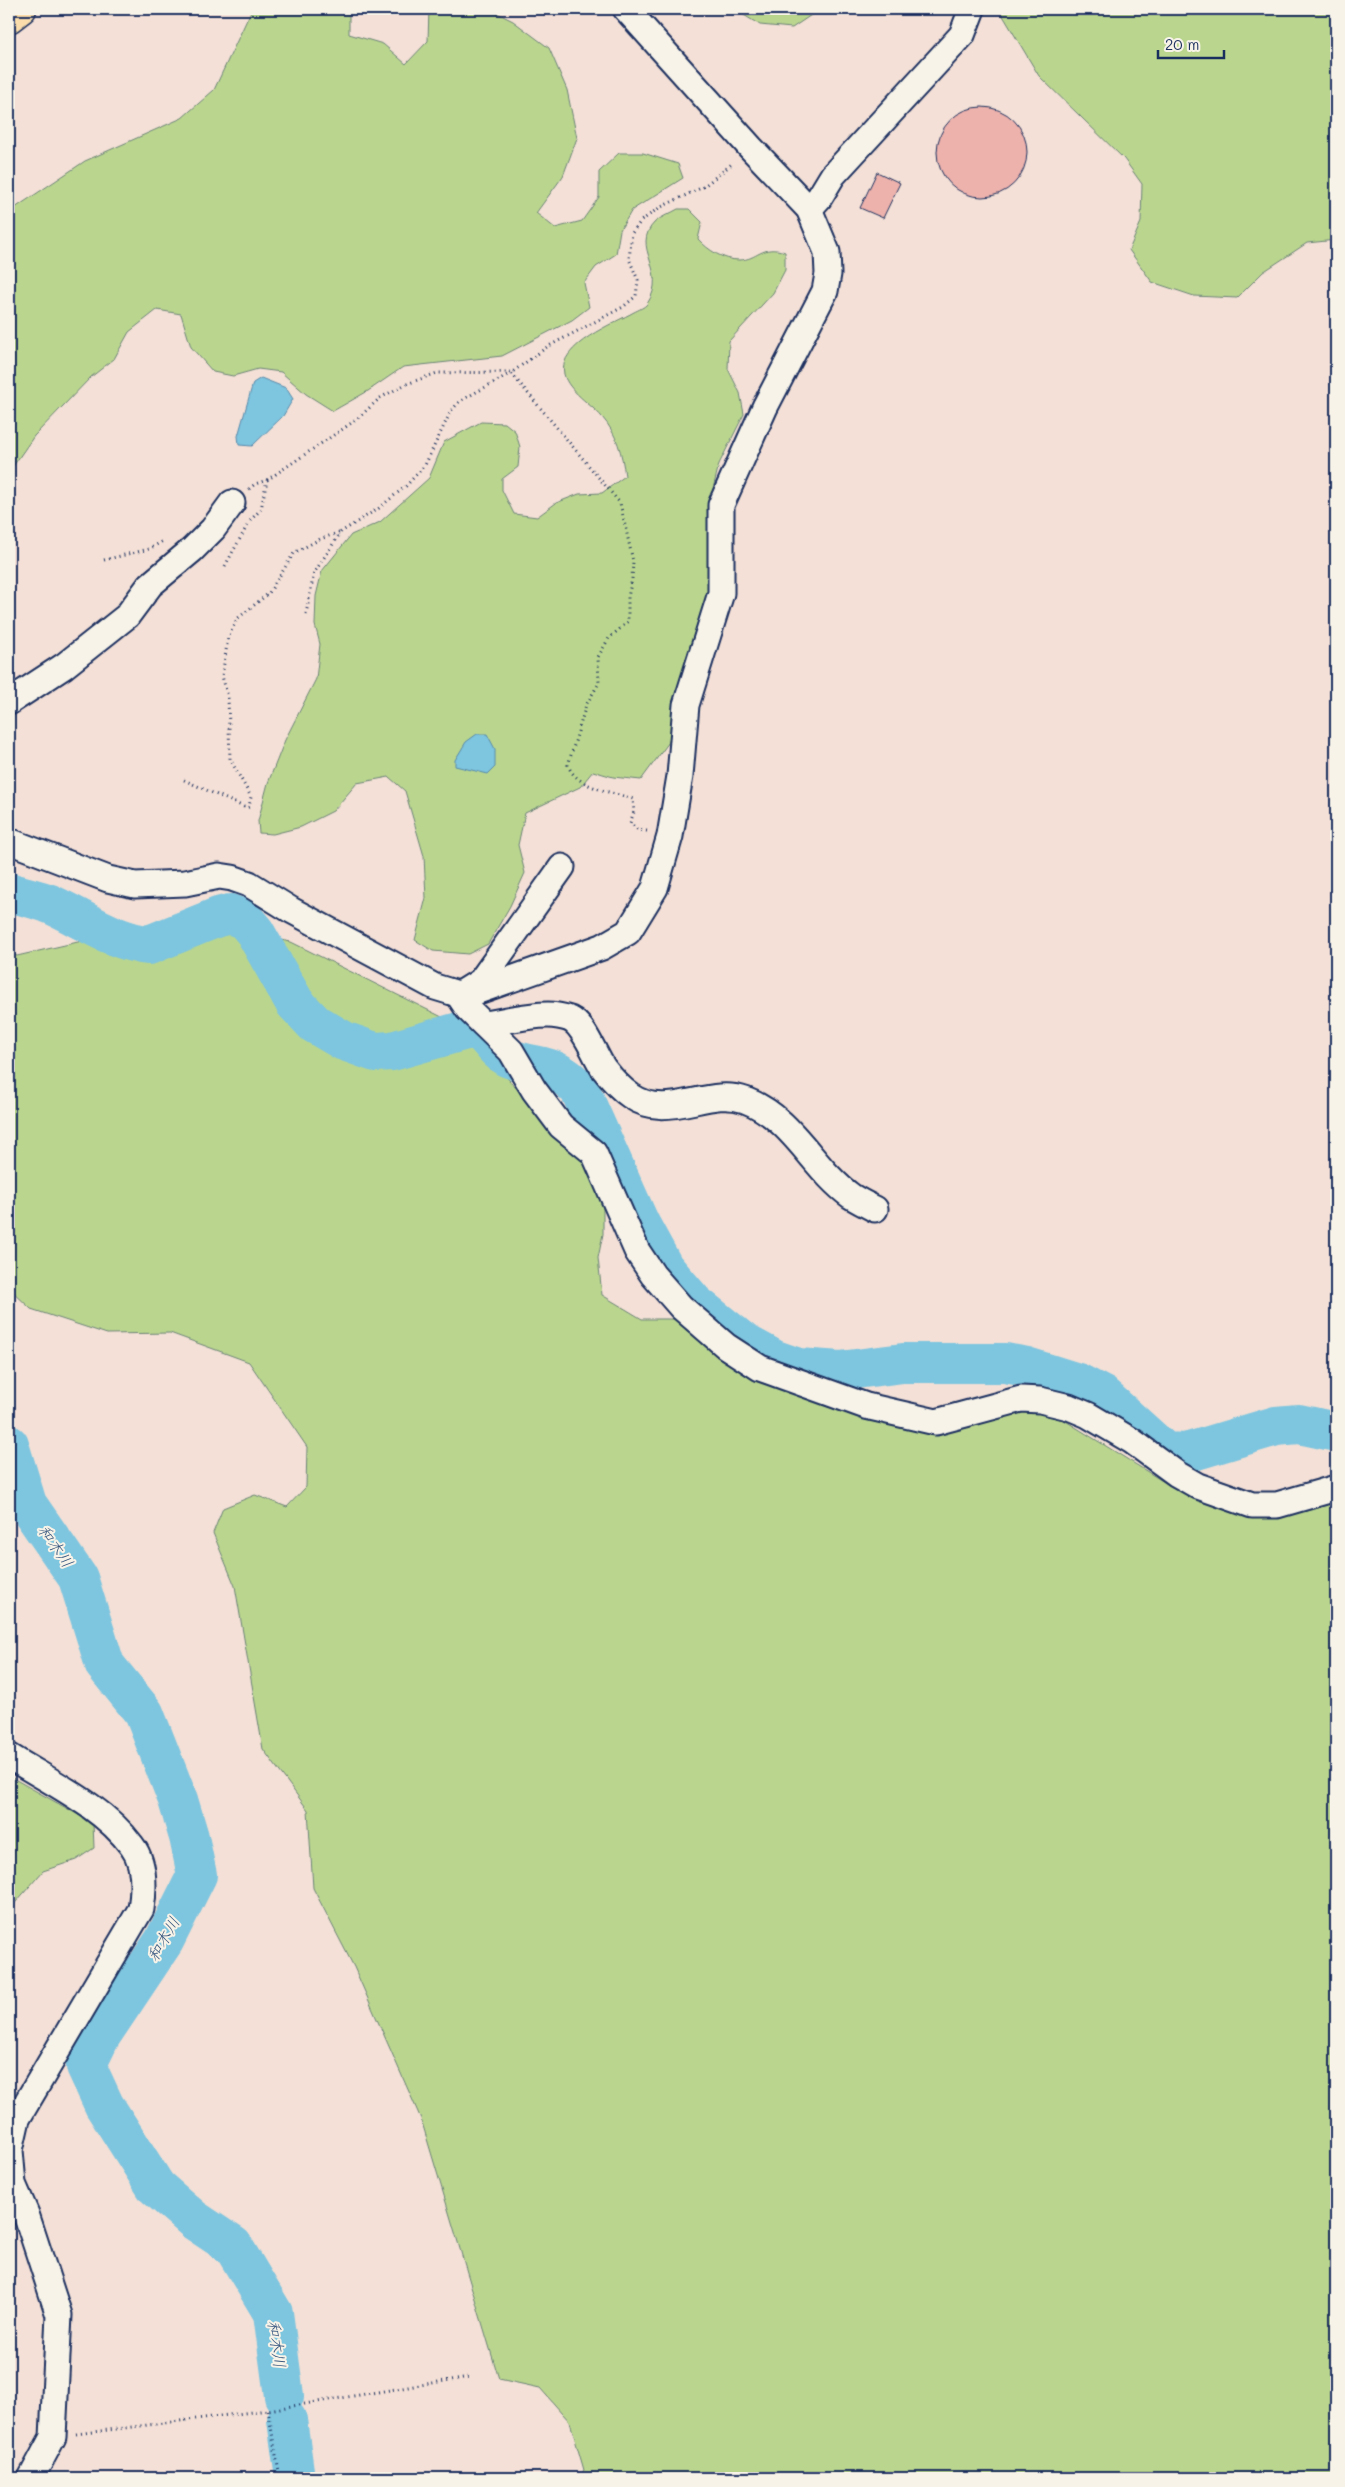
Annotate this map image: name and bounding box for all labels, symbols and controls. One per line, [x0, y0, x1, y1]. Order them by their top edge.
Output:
scale bar [1158, 28, 1224, 60]
text: 20 m [1165, 34, 1199, 54]
water label: 和木川 [34, 1520, 79, 1571]
water label: 和木川 [141, 1913, 184, 1965]
water label: 和木川 [264, 2319, 291, 2369]

